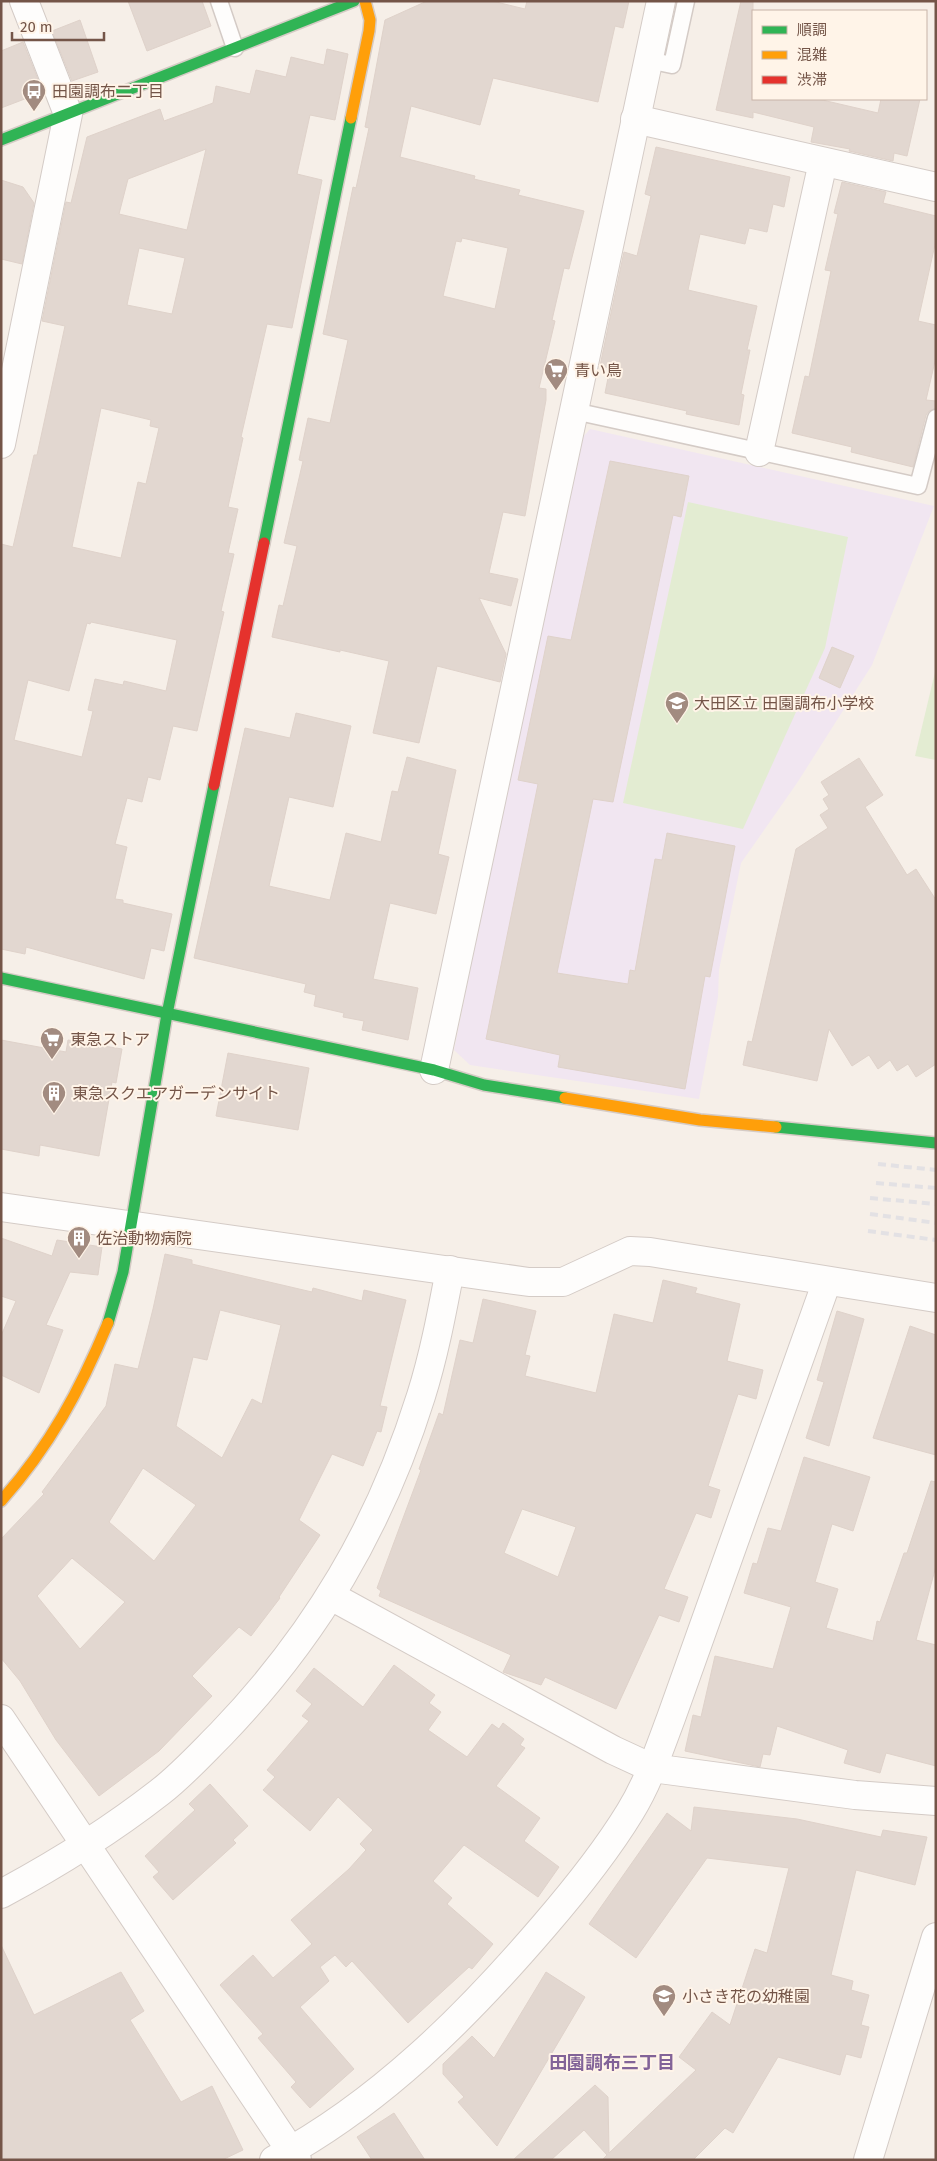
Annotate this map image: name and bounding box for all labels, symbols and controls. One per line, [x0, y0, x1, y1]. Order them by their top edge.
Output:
scale bar [12, 10, 105, 42]
legend [752, 10, 927, 100]
text: 20 m [20, 18, 53, 36]
text: 順調 [797, 21, 827, 39]
text: 混雑 [797, 46, 827, 64]
text: 渋滞 [797, 71, 827, 89]
bus stop icon: 田園調布二丁目 [21, 78, 47, 112]
place label: 田園調布二丁目 [52, 82, 164, 101]
supermarket icon: 青い鳥 [543, 357, 569, 391]
place label: 青い鳥 [574, 361, 622, 380]
school or university icon: 大田区立 田園調布小学校 [664, 690, 690, 724]
place label: 大田区立 田園調布小学校 [694, 694, 874, 713]
supermarket icon: 東急ストア [39, 1026, 65, 1060]
place label: 東急ストア [70, 1030, 150, 1049]
building icon: 東急スクエアガーデンサイト [41, 1080, 67, 1114]
place label: 東急スクエアガーデンサイト [72, 1084, 280, 1103]
building icon: 佐治動物病院 [66, 1225, 92, 1259]
place label: 佐治動物病院 [96, 1229, 192, 1248]
school or university icon: 小さき花の幼稚園 [651, 1983, 677, 2017]
place label: 小さき花の幼稚園 [682, 1987, 810, 2006]
district label: 田園調布三丁目 [549, 2052, 675, 2074]

